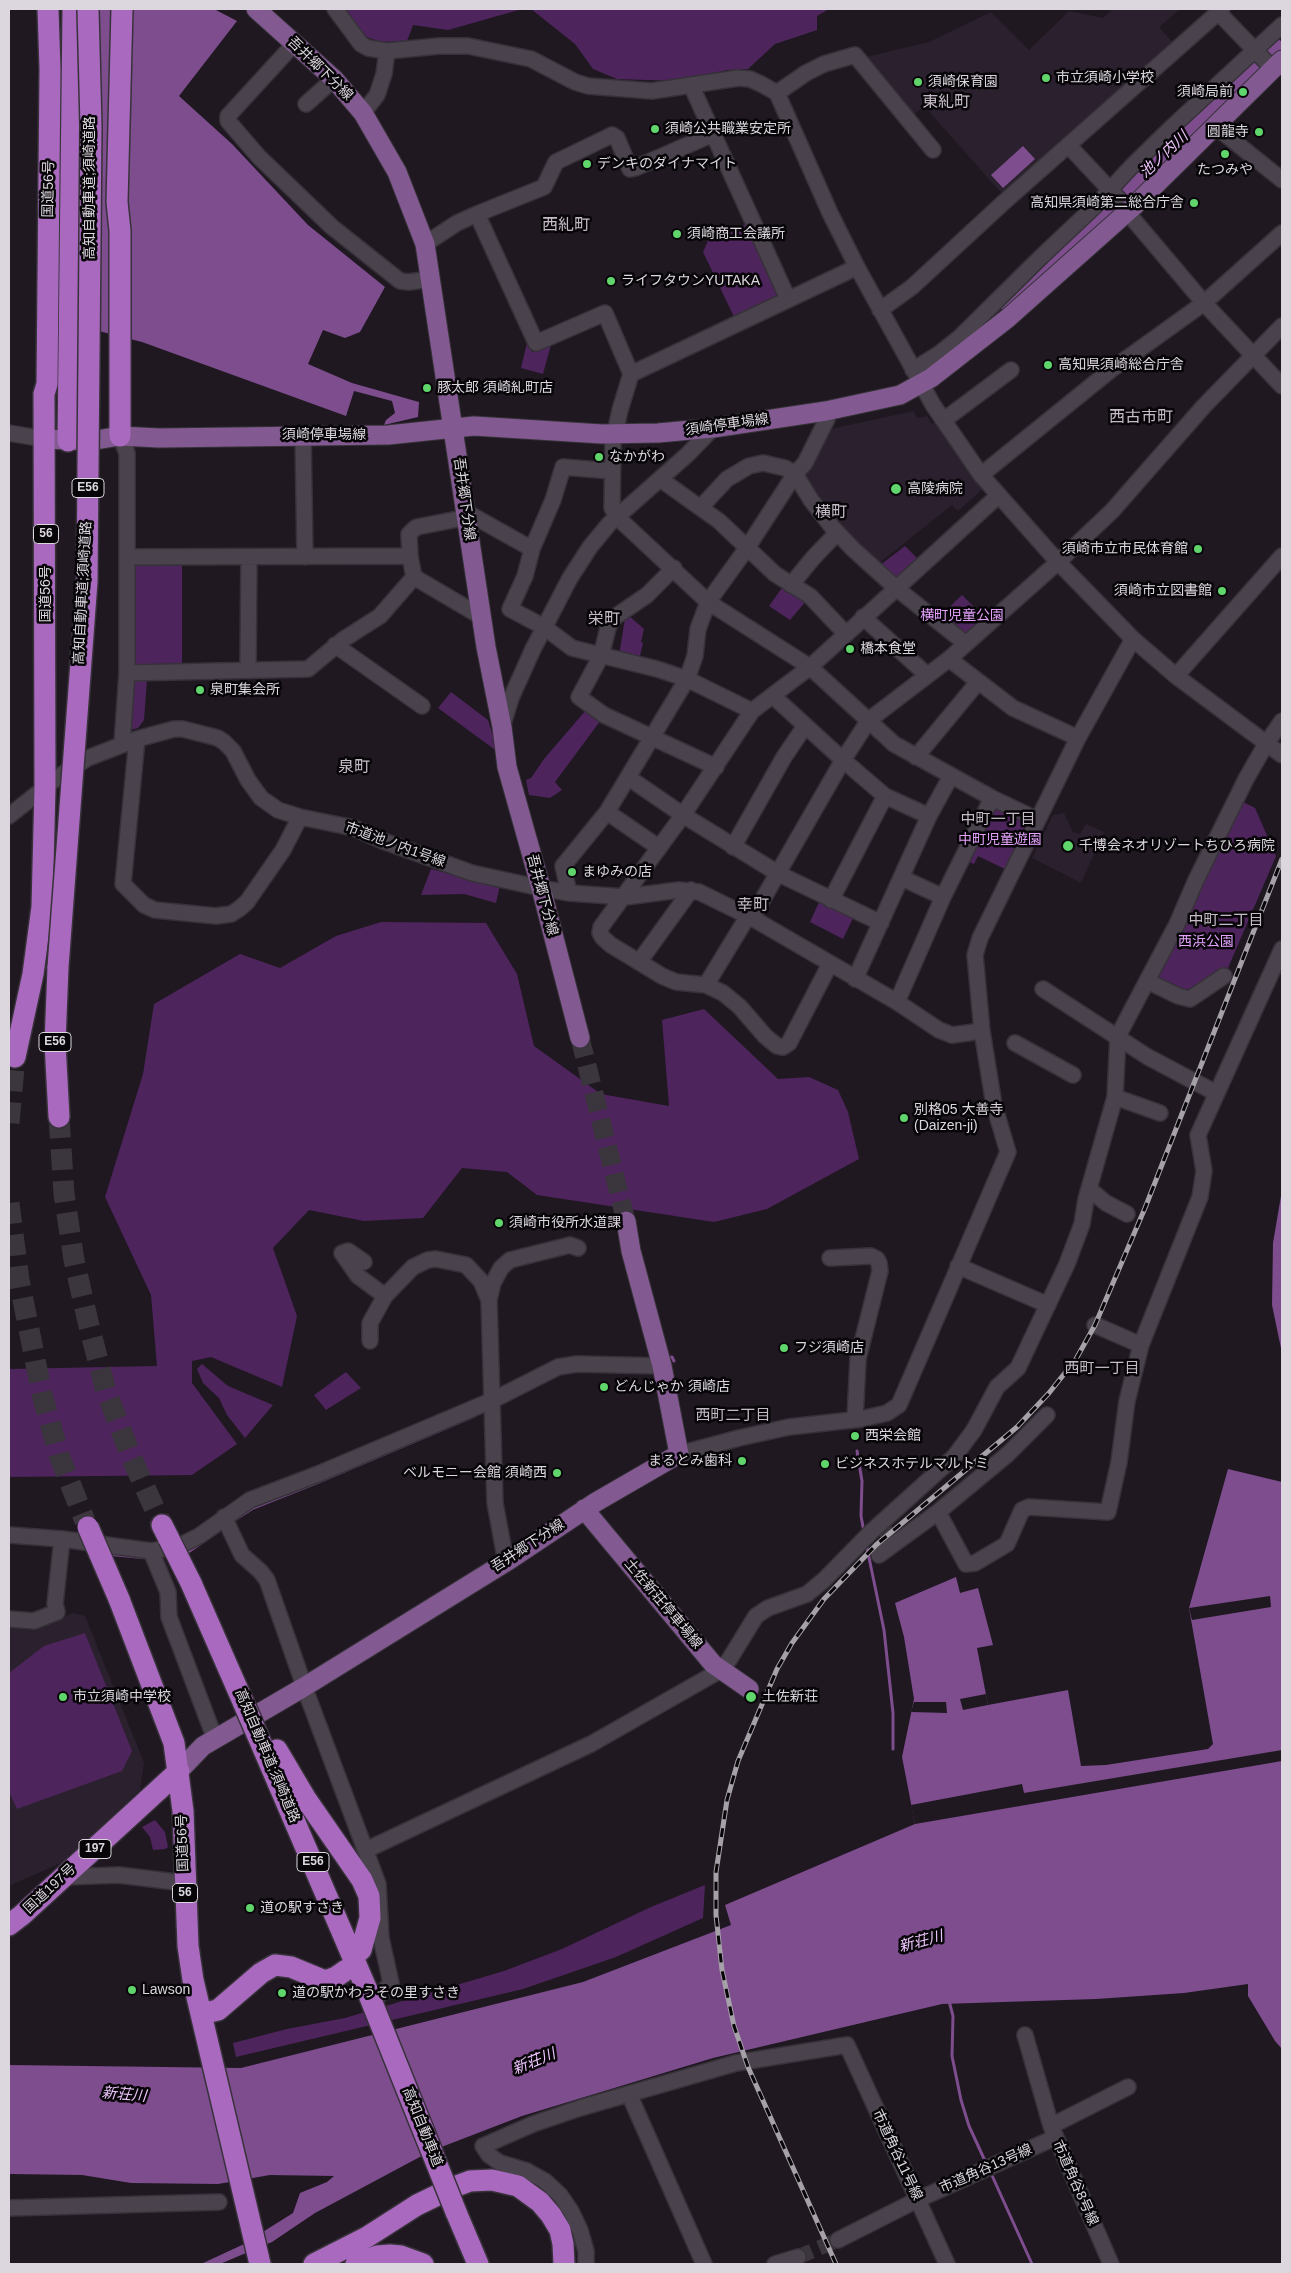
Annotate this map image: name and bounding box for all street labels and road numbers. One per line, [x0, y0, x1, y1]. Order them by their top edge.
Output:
street label: 吾井郷下分線 [284, 34, 356, 104]
street label: 高知自動車道;須崎道路 [82, 116, 98, 260]
street label: 国道56号 [40, 160, 58, 218]
street label: 須崎停車場線 [684, 411, 770, 439]
street label: 須崎停車場線 [282, 427, 366, 443]
street label: 吾井郷下分線 [450, 456, 478, 542]
road number: E56 [72, 478, 104, 498]
street label: 高知自動車道;須崎道路 [71, 521, 95, 665]
road number: 56 [34, 524, 58, 544]
street label: 国道56号 [38, 565, 54, 623]
street label: 市道池ノ内1号線 [342, 819, 448, 871]
street label: 吾井郷下分線 [523, 852, 561, 938]
road number: E56 [39, 1032, 71, 1052]
street label: 吾井郷下分線 [488, 1516, 568, 1576]
street label: 土佐新荘停車場線 [621, 1556, 705, 1652]
street label: 高知自動車道;須崎道路 [231, 1686, 303, 1826]
street label: 国道56号 [174, 1814, 192, 1872]
road number: 197 [79, 1840, 111, 1858]
road number: E56 [297, 1852, 329, 1871]
street label: 国道197号 [20, 1861, 80, 1917]
road number: 56 [172, 1884, 198, 1902]
street label: 高知自動車道 [398, 2085, 446, 2169]
street label: 市道角谷11号線 [869, 2107, 925, 2203]
street label: 市道角谷8号線 [1049, 2138, 1101, 2228]
street label: 市道角谷13号線 [937, 2141, 1035, 2197]

